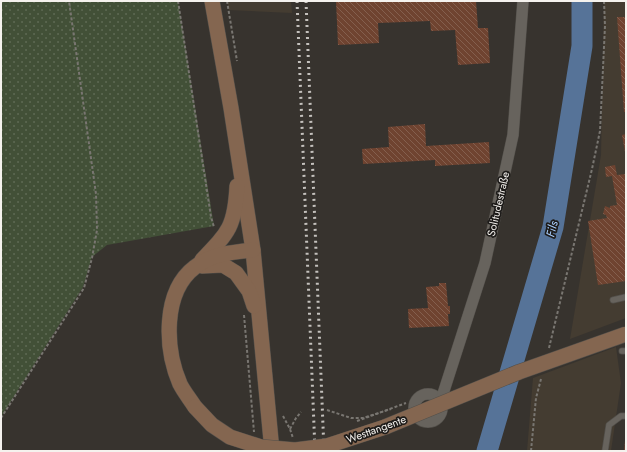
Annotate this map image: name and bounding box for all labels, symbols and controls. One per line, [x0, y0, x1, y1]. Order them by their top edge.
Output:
street label: Solitudestraße [483, 170, 513, 238]
water label: Fils [541, 219, 563, 239]
street label: Westtangente [344, 411, 408, 447]

